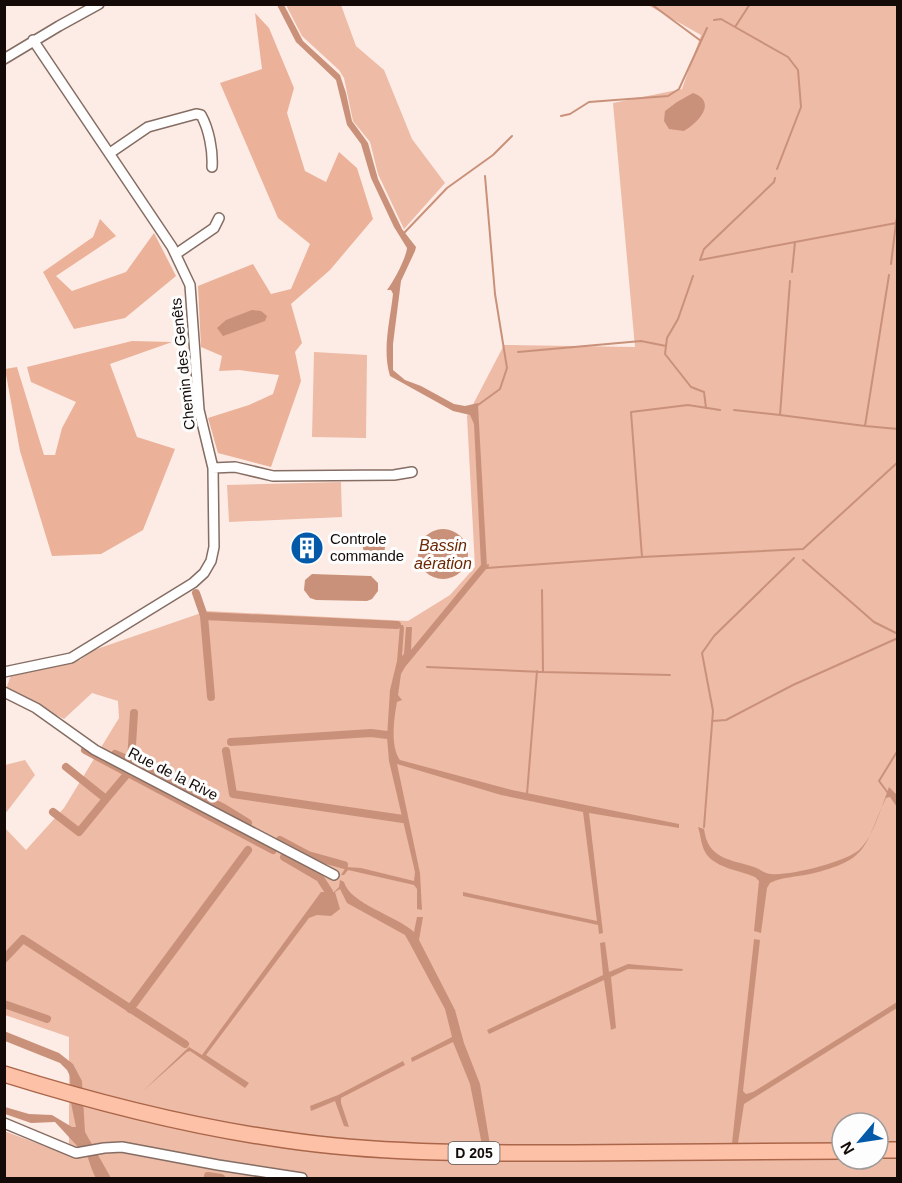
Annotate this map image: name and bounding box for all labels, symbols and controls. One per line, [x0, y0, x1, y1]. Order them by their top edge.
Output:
street label: Chemin des Genêts [167, 297, 198, 431]
building icon: Controle commande [289, 530, 325, 566]
place label: Controle commande [330, 530, 404, 564]
water label: Bassin aération [414, 537, 472, 572]
street label: Rue de la Rive [126, 744, 221, 803]
north arrow [830, 1111, 890, 1171]
text: N [837, 1139, 858, 1157]
road number: D 205 [448, 1142, 500, 1164]

